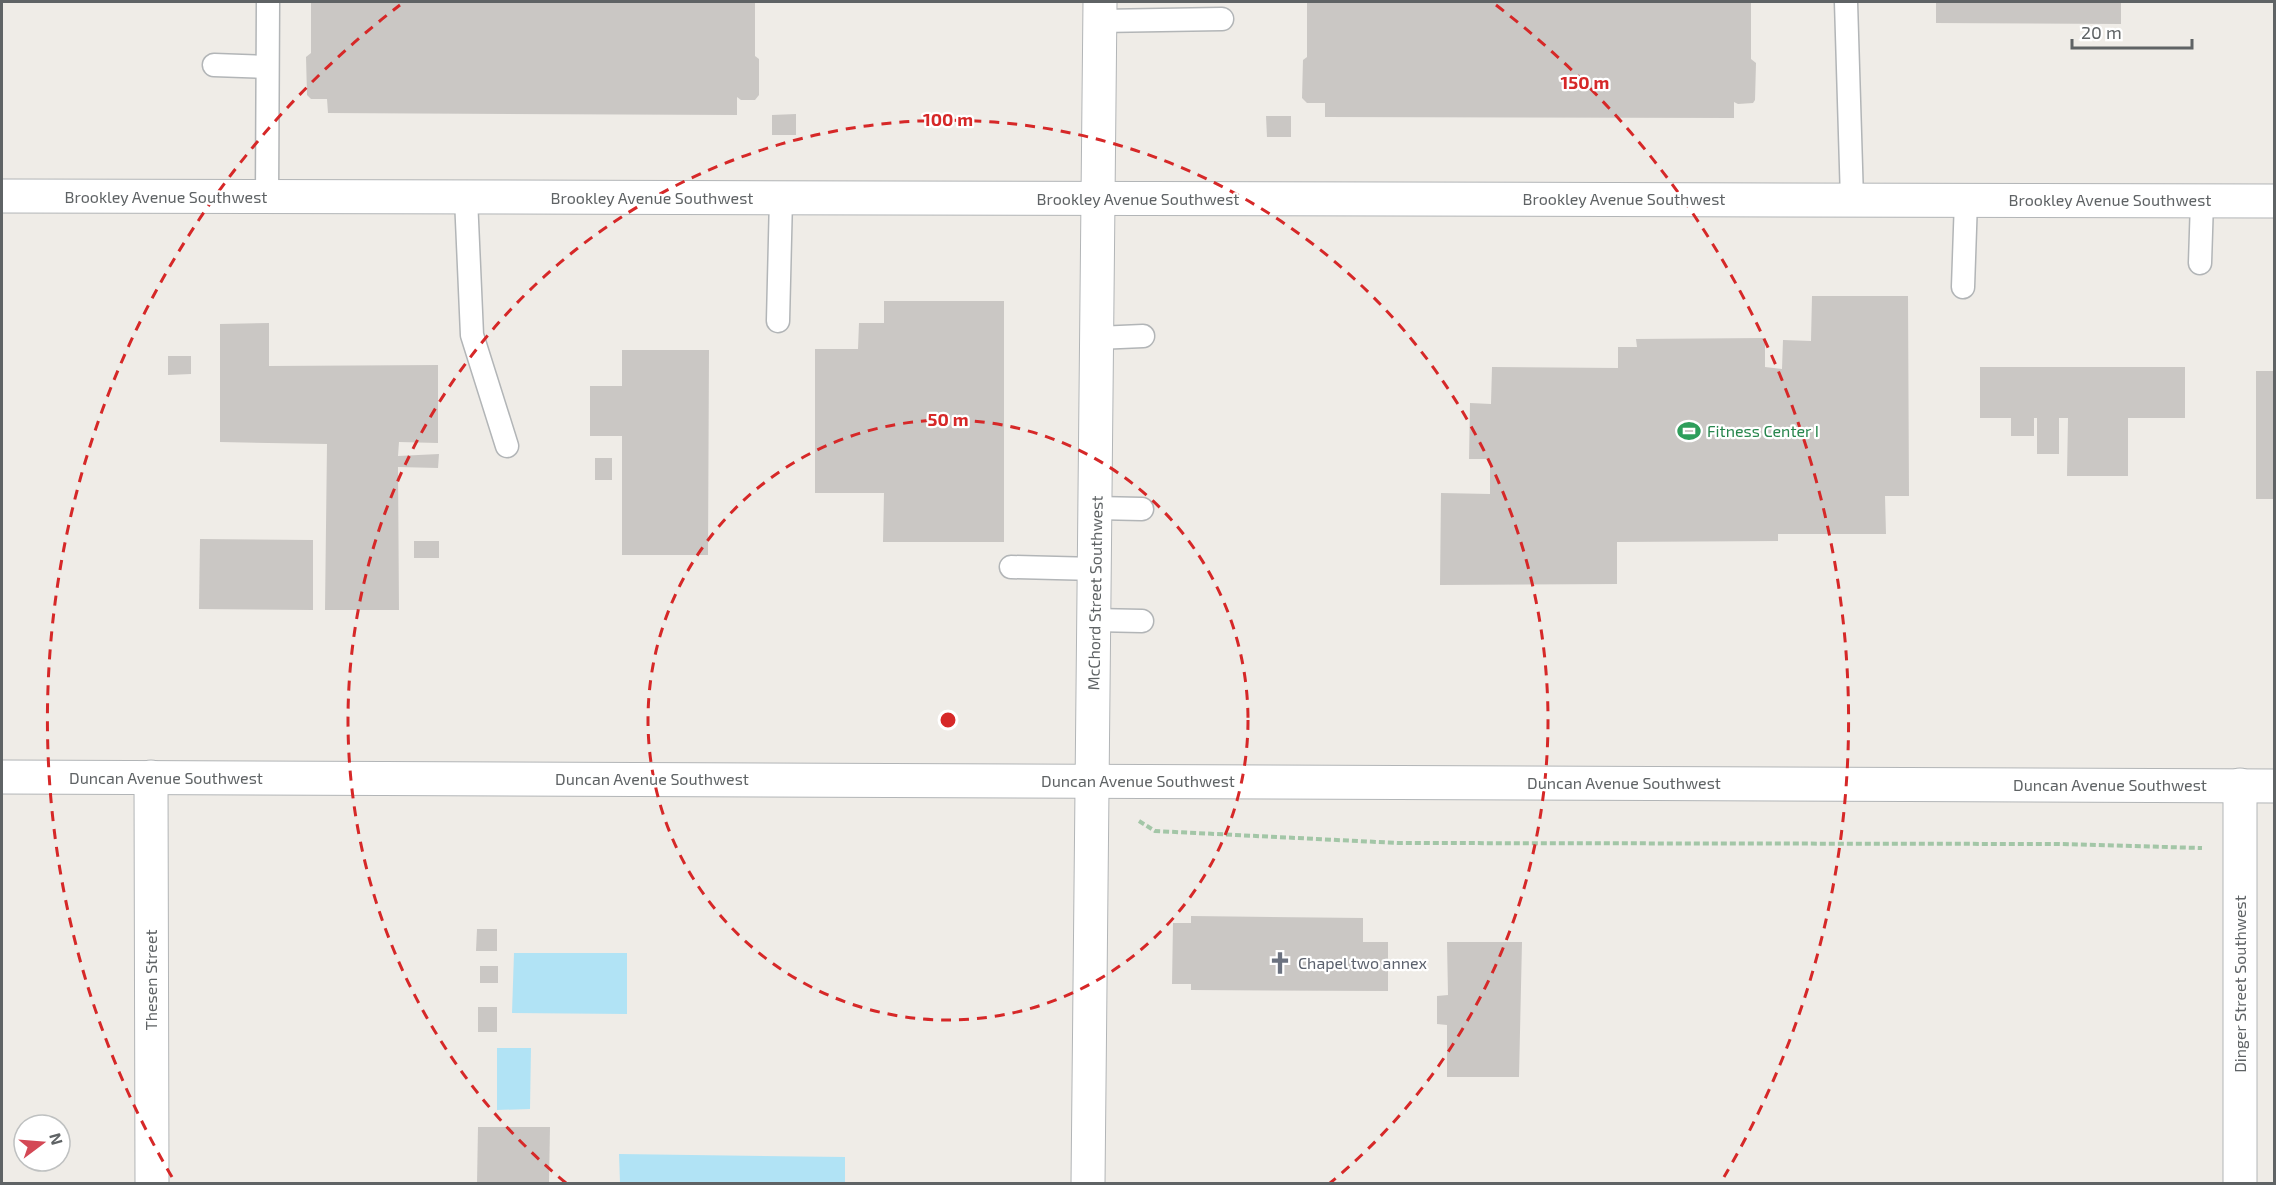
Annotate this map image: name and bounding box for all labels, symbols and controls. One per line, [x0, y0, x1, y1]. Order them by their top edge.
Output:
scale bar [2072, 12, 2192, 50]
text: 20 m [2081, 21, 2122, 43]
text: 150 m [1561, 71, 1609, 93]
text: 100 m [923, 108, 973, 130]
street label: Brookley Avenue Southwest [65, 187, 267, 206]
street label: Brookley Avenue Southwest [551, 188, 753, 207]
street label: Brookley Avenue Southwest [1037, 189, 1239, 208]
street label: Brookley Avenue Southwest [1523, 189, 1725, 208]
street label: Brookley Avenue Southwest [2009, 190, 2211, 209]
text: 50 m [927, 408, 969, 430]
sports icon: Fitness Center I [1676, 418, 1702, 444]
place label: Fitness Center I [1707, 421, 1819, 440]
street label: McChord Street Southwest [1083, 495, 1106, 691]
centre of rings [938, 710, 958, 730]
street label: Duncan Avenue Southwest [69, 768, 263, 787]
street label: Duncan Avenue Southwest [555, 769, 749, 788]
street label: Duncan Avenue Southwest [1041, 771, 1235, 790]
street label: Duncan Avenue Southwest [1527, 773, 1721, 792]
street label: Duncan Avenue Southwest [2013, 775, 2207, 794]
street label: Dinger Street Southwest [2230, 895, 2249, 1073]
street label: Thesen Street [141, 929, 160, 1031]
church icon: Chapel two annex [1267, 950, 1293, 976]
place label: Chapel two annex [1298, 953, 1428, 972]
north arrow [12, 1113, 72, 1173]
text: N [46, 1131, 68, 1147]

